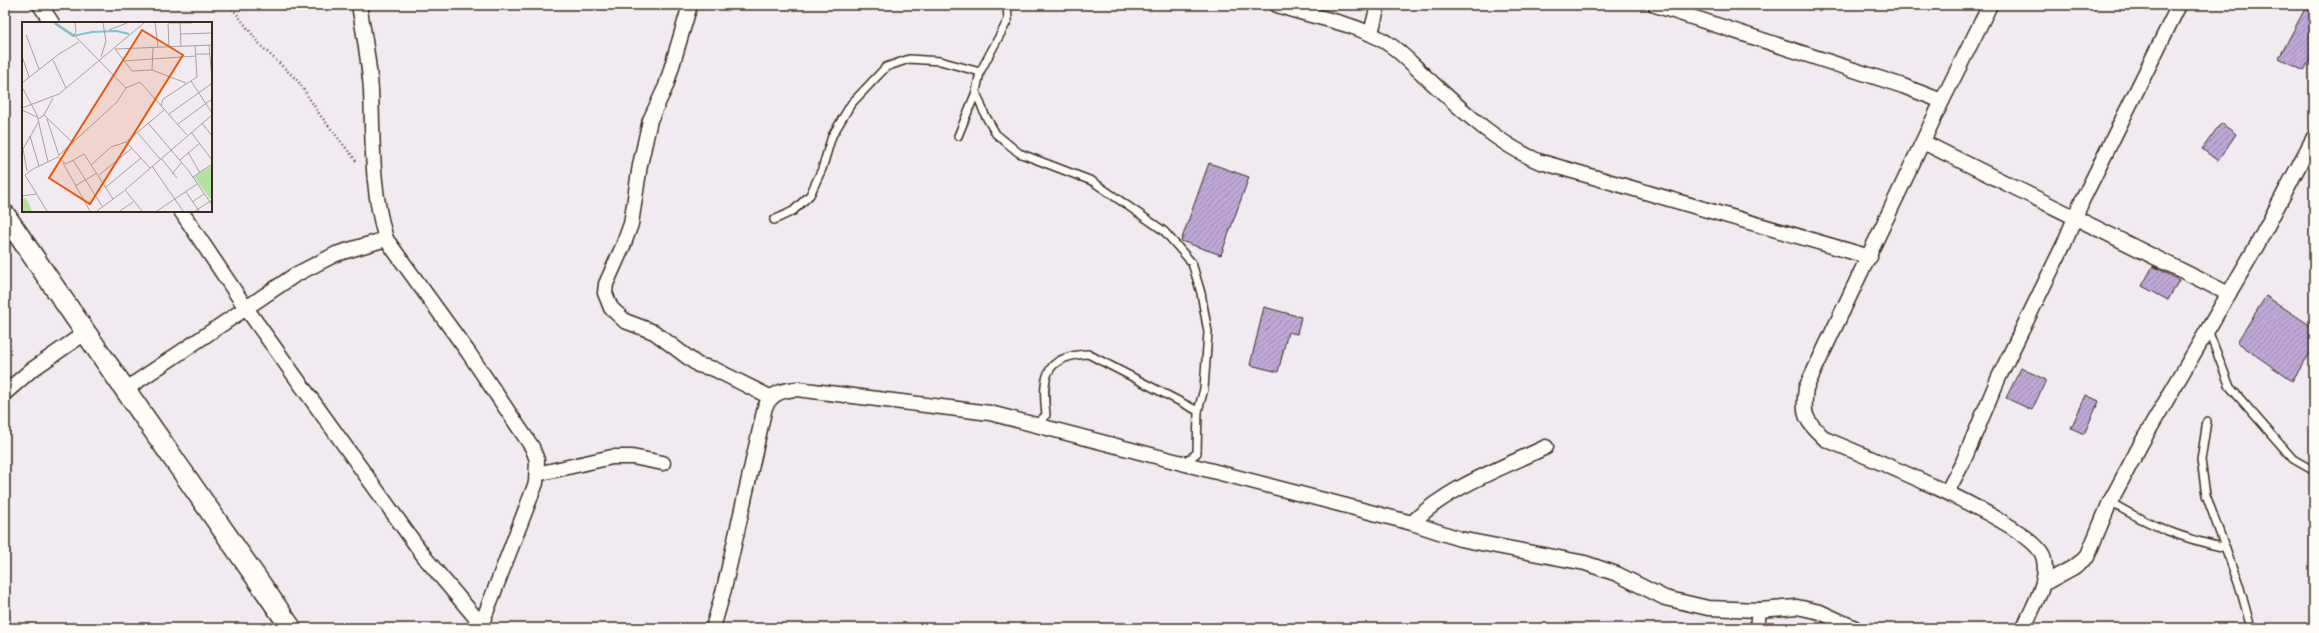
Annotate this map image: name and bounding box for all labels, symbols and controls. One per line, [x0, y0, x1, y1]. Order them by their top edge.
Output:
inset map [22, 22, 212, 212]

